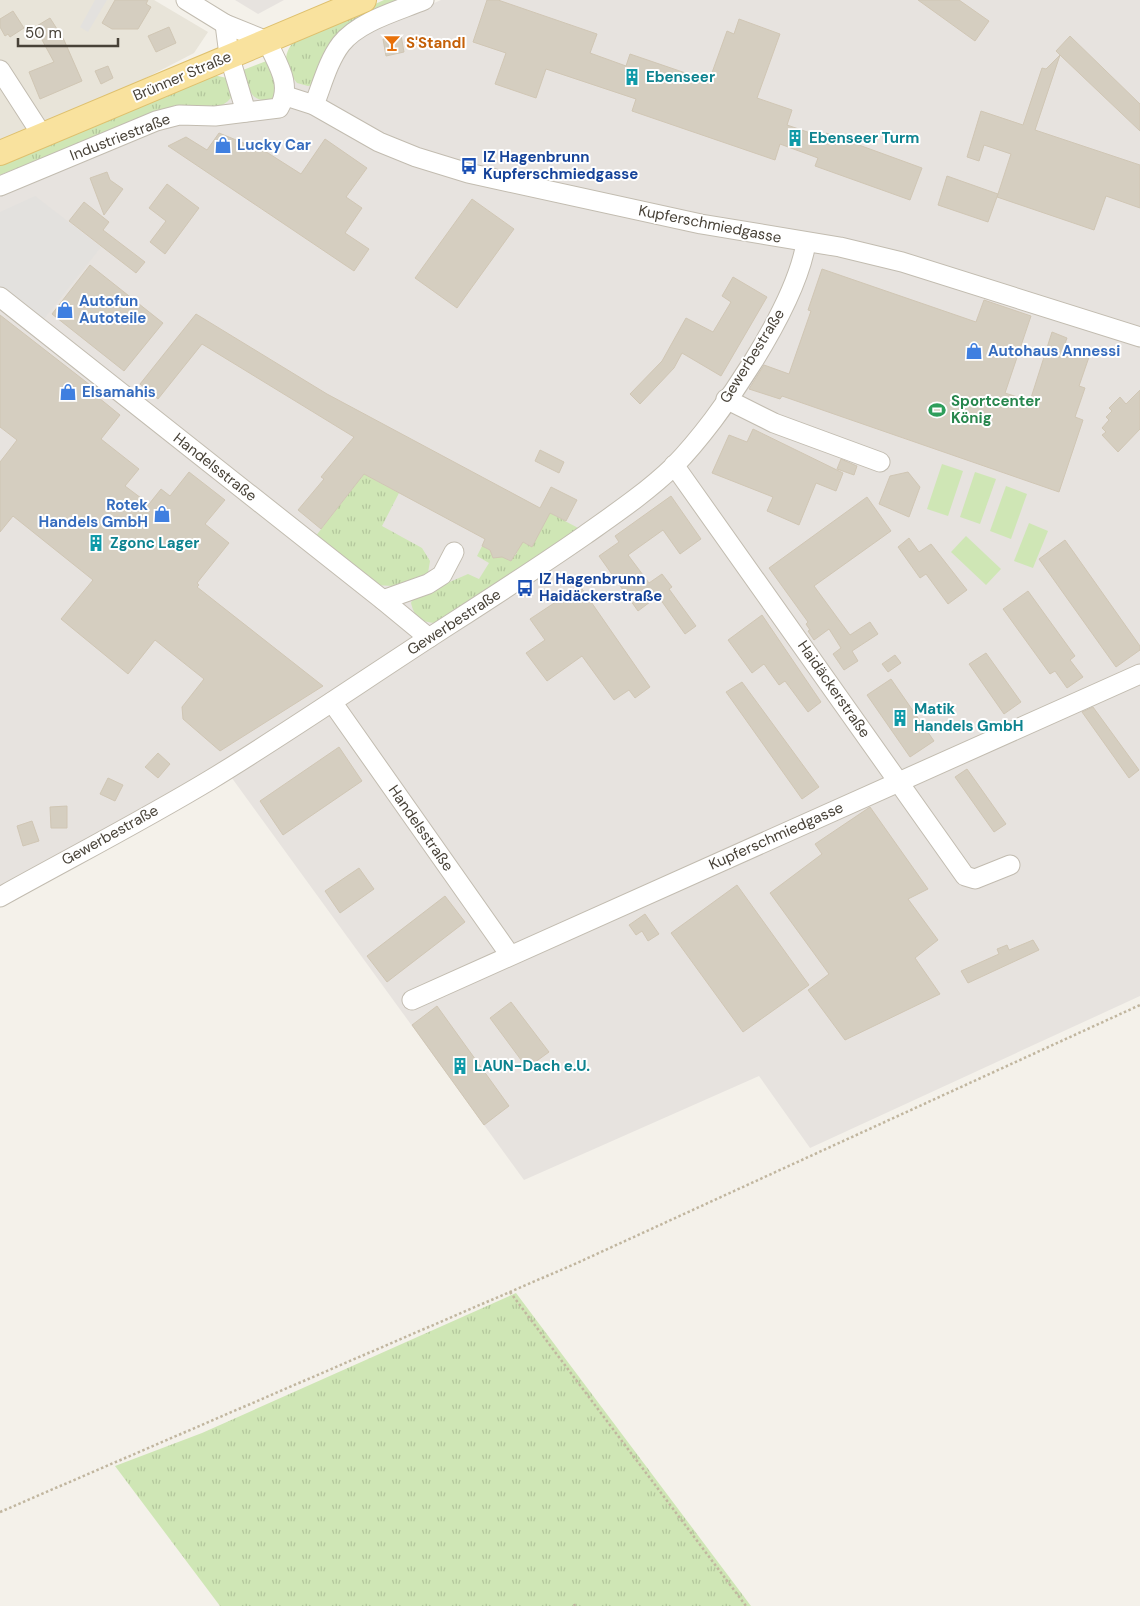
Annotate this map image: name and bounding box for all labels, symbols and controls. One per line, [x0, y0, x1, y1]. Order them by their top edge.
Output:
scale bar [18, 15, 118, 47]
text: 50 m [25, 23, 62, 43]
bar icon: S'Standl [382, 33, 402, 53]
place label: S'Standl [406, 33, 465, 53]
street label: Brünner Straße [130, 46, 234, 106]
building icon: Ebenseer [622, 67, 642, 87]
place label: Ebenseer [646, 67, 715, 87]
street label: Industriestraße [67, 109, 173, 165]
building icon: Ebenseer Turm [785, 128, 805, 148]
place label: Ebenseer Turm [809, 128, 919, 148]
shop icon: Lucky Car [213, 135, 233, 155]
place label: Lucky Car [237, 135, 311, 155]
place label: IZ Hagenbrunn Kupferschmiedgasse [483, 147, 638, 184]
bus stop icon: IZ Hagenbrunn Kupferschmiedgasse [459, 156, 479, 176]
street label: Kupferschmiedgasse [637, 200, 783, 248]
place label: Autofun Autoteile [79, 291, 146, 328]
shop icon: Autofun Autoteile [55, 300, 75, 320]
street label: Gewerbestraße [715, 305, 789, 407]
shop icon: Autohaus Annessi [964, 341, 984, 361]
place label: Autohaus Annessi [988, 341, 1120, 361]
shop icon: Elsamahis [58, 382, 78, 402]
place label: Elsamahis [82, 382, 156, 402]
place label: Sportcenter König [951, 391, 1040, 428]
sports icon: Sportcenter König [927, 400, 947, 420]
street label: Handelsstraße [169, 428, 261, 506]
place label: Rotek Handels GmbH [39, 495, 148, 532]
shop icon: Rotek Handels GmbH [152, 504, 172, 524]
building icon: Zgonc Lager [86, 533, 106, 553]
place label: Zgonc Lager [110, 533, 199, 553]
place label: IZ Hagenbrunn Haidäckerstraße [539, 569, 662, 606]
bus stop icon: IZ Hagenbrunn Haidäckerstraße [515, 578, 535, 598]
street label: Gewerbestraße [403, 584, 505, 660]
street label: Haidäckerstraße [793, 636, 875, 742]
place label: Matik Handels GmbH [914, 699, 1023, 736]
building icon: Matik Handels GmbH [890, 708, 910, 728]
street label: Handelsstraße [384, 781, 458, 875]
street label: Kupferschmiedgasse [706, 797, 846, 875]
street label: Gewerbestraße [58, 800, 162, 870]
building icon: LAUN-Dach e.U. [450, 1056, 470, 1076]
place label: LAUN-Dach e.U. [474, 1056, 590, 1076]

